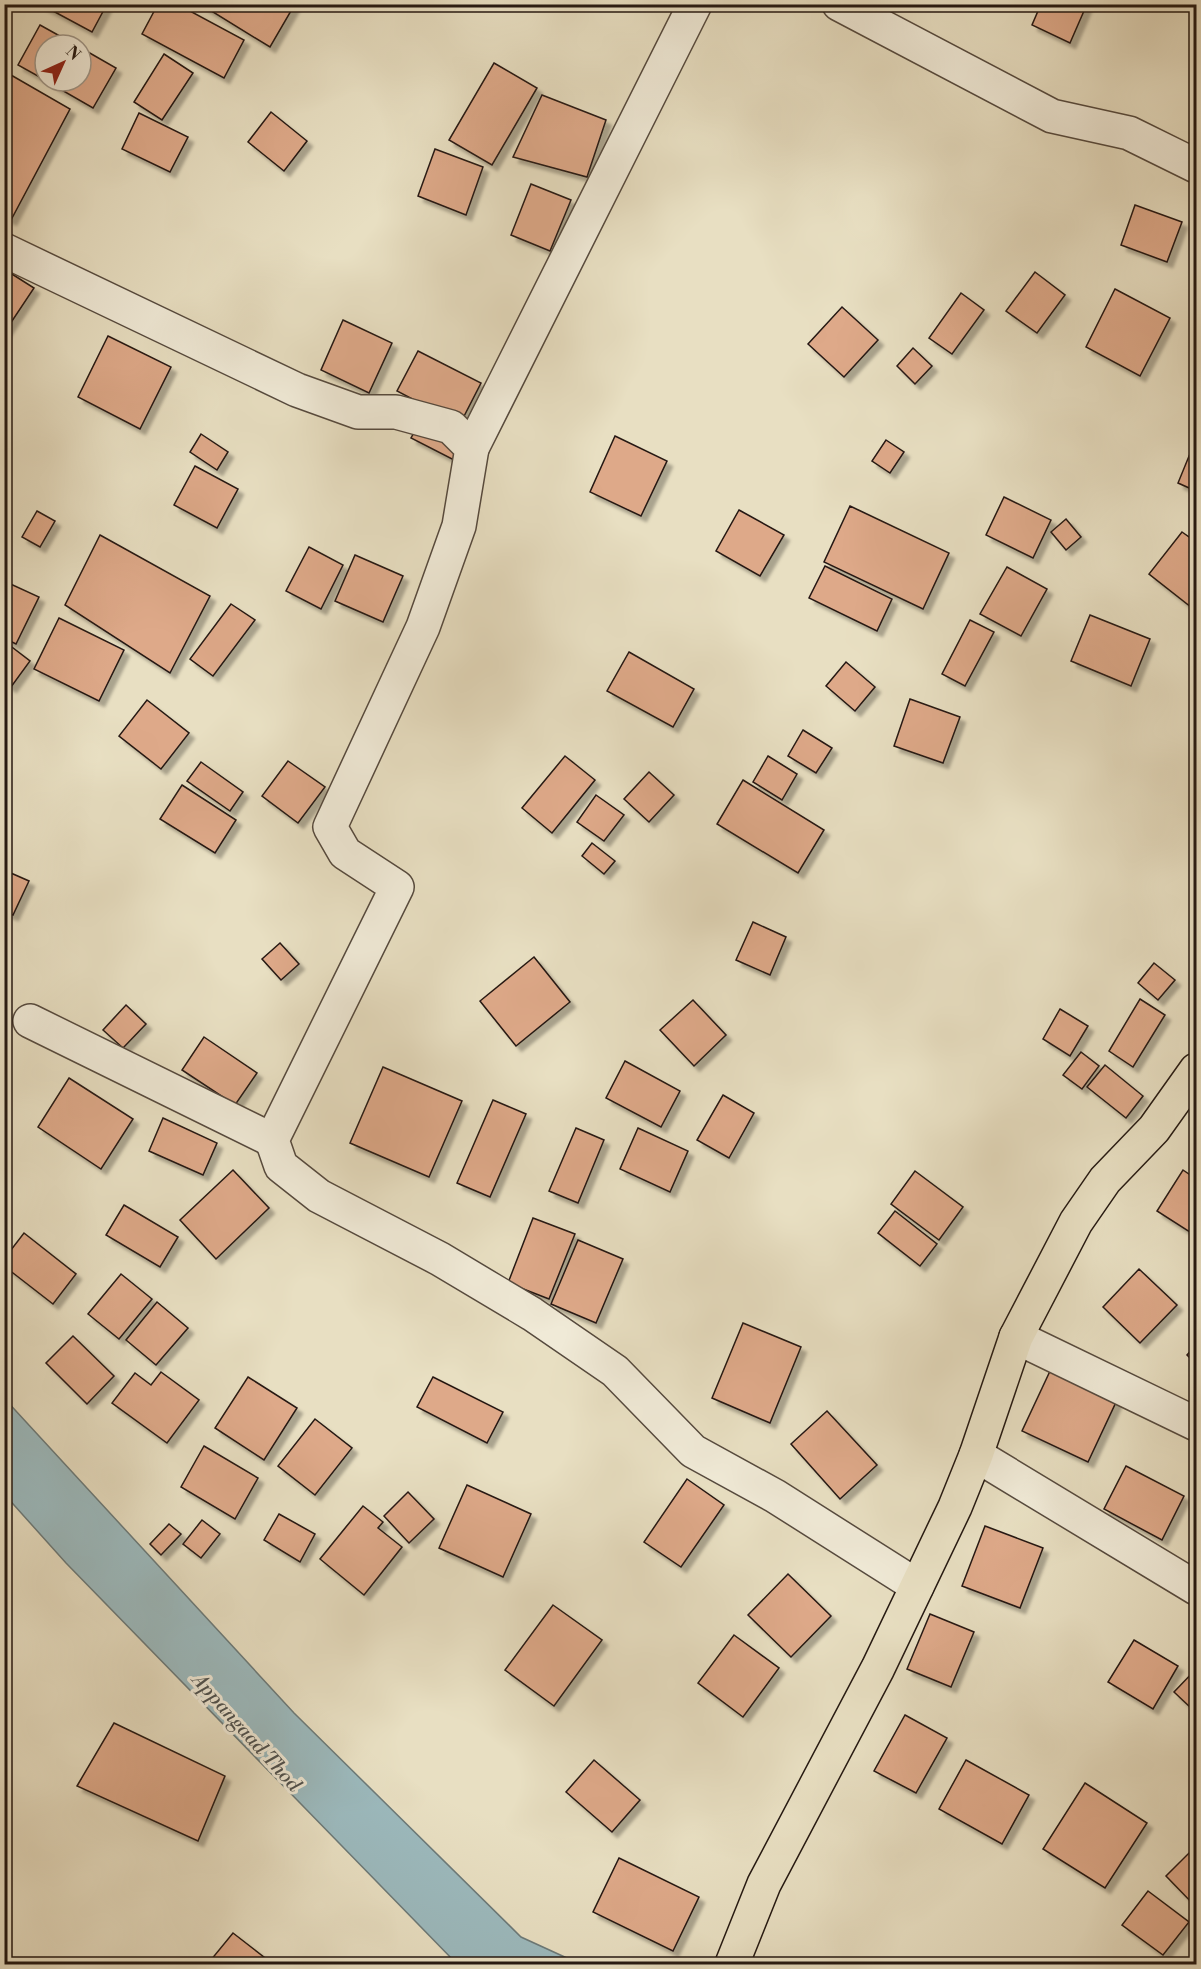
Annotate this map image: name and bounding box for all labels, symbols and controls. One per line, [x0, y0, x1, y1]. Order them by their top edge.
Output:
north arrow [33, 33, 93, 93]
text: N [61, 42, 85, 65]
water label: Appangaad Thod [185, 1667, 306, 1798]

